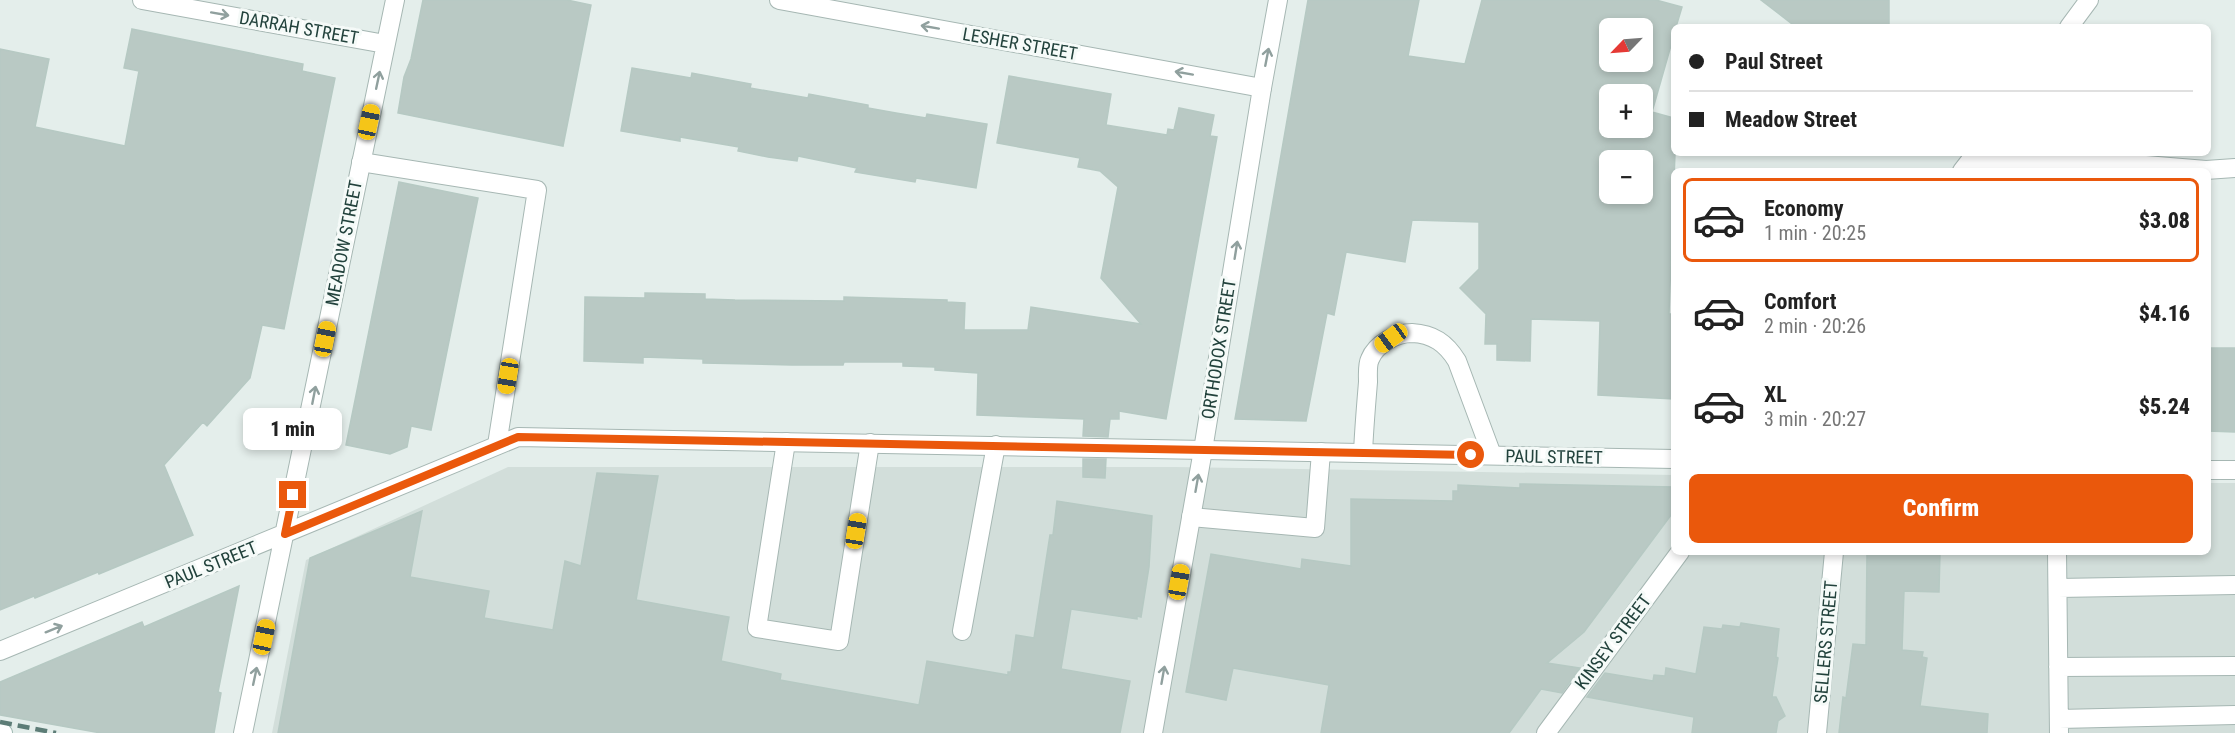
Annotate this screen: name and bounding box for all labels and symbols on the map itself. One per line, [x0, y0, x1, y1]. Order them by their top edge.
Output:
street label: DARRAH STREET [238, 7, 360, 48]
one-way arrow [210, 9, 229, 20]
north arrow [1599, 18, 1653, 72]
one-way arrow [920, 21, 940, 32]
street label: LESHER STREET [961, 23, 1079, 64]
one-way arrow [1262, 48, 1273, 67]
one-way arrow [1174, 68, 1194, 79]
one-way arrow [373, 71, 384, 90]
car [356, 103, 382, 141]
street label: MEADOW STREET [321, 178, 366, 308]
one-way arrow [1230, 240, 1241, 260]
street label: ORTHODOX STREET [1197, 277, 1240, 421]
car [313, 320, 337, 358]
car [1371, 320, 1411, 356]
car [496, 357, 520, 395]
one-way arrow [309, 385, 320, 405]
callout: 1 min [244, 408, 342, 450]
route start [1457, 441, 1484, 468]
street label: PAUL STREET [1505, 445, 1603, 468]
one-way arrow [1192, 474, 1203, 494]
route end [279, 481, 306, 508]
car [844, 512, 868, 550]
street label: PAUL STREET [162, 537, 260, 593]
car [1167, 563, 1191, 601]
street label: SELLERS STREET [1810, 580, 1841, 704]
street label: KINSEY STREET [1570, 590, 1655, 693]
car [251, 618, 277, 656]
one-way arrow [44, 623, 63, 634]
one-way arrow [1158, 666, 1169, 686]
one-way arrow [250, 667, 261, 686]

